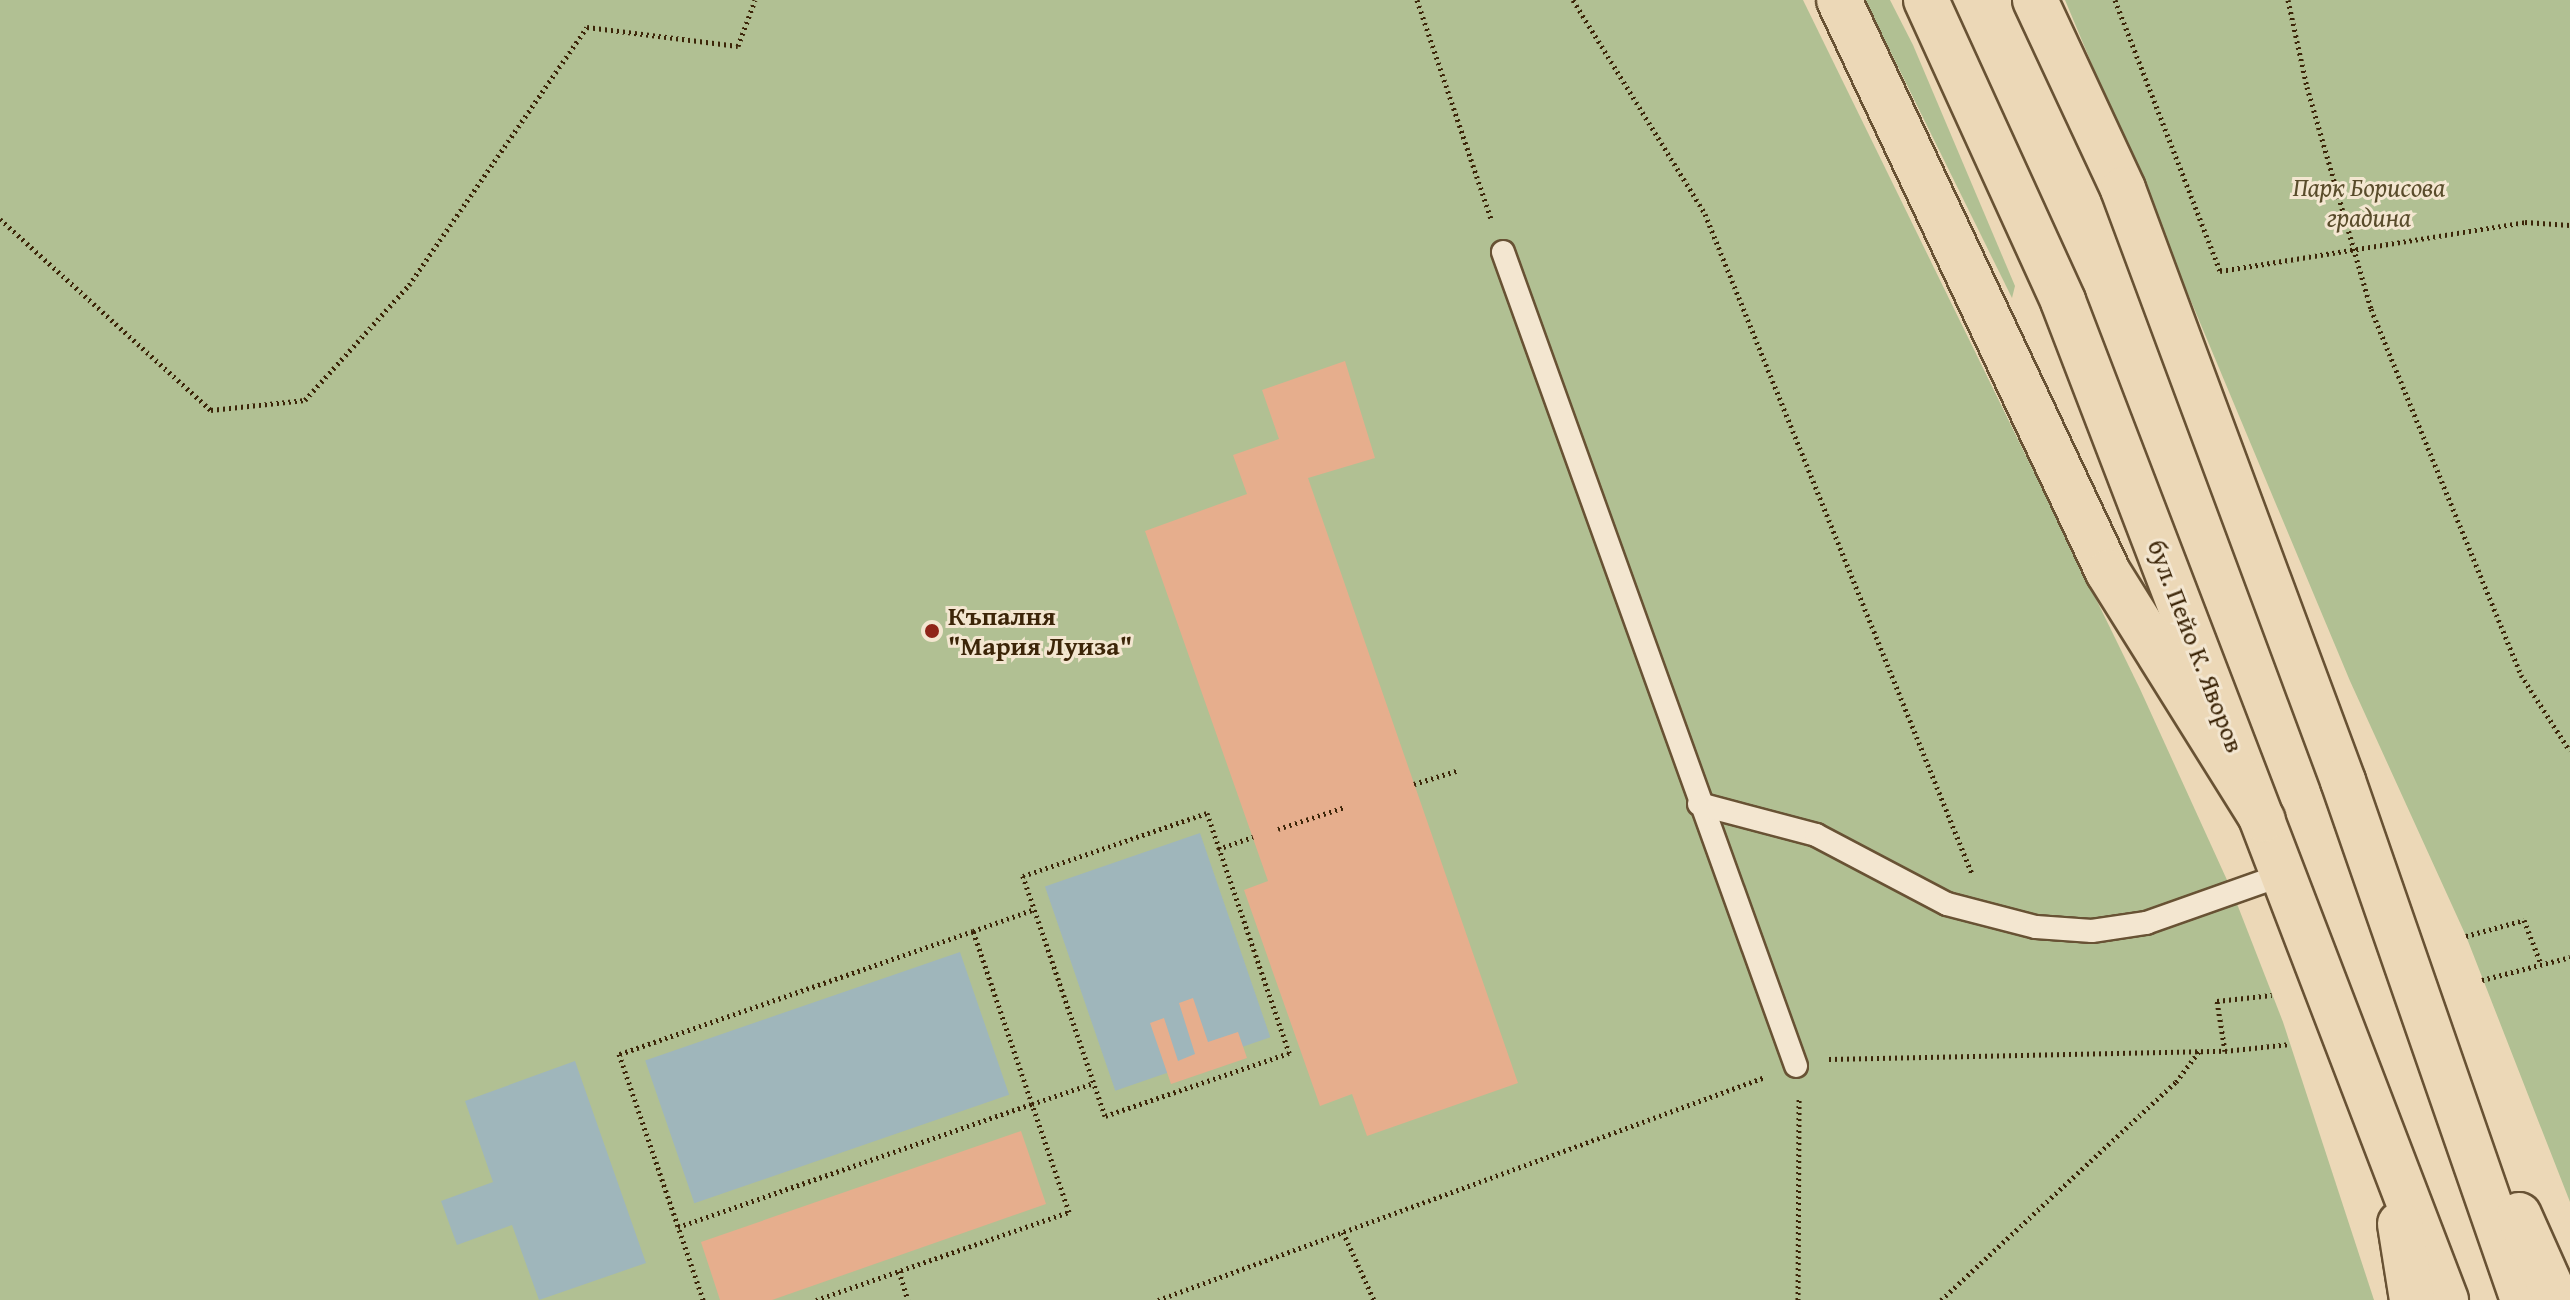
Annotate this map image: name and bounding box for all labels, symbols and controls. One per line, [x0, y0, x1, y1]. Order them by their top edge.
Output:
park label: Парк Борисова градина [2293, 171, 2445, 232]
street label: бул. Пейо К. Яворов [2141, 535, 2251, 757]
place label: Къпалня "Мария Луиза" [948, 600, 1132, 662]
marker: Къпалня "Мария Луиза" [923, 622, 941, 640]

